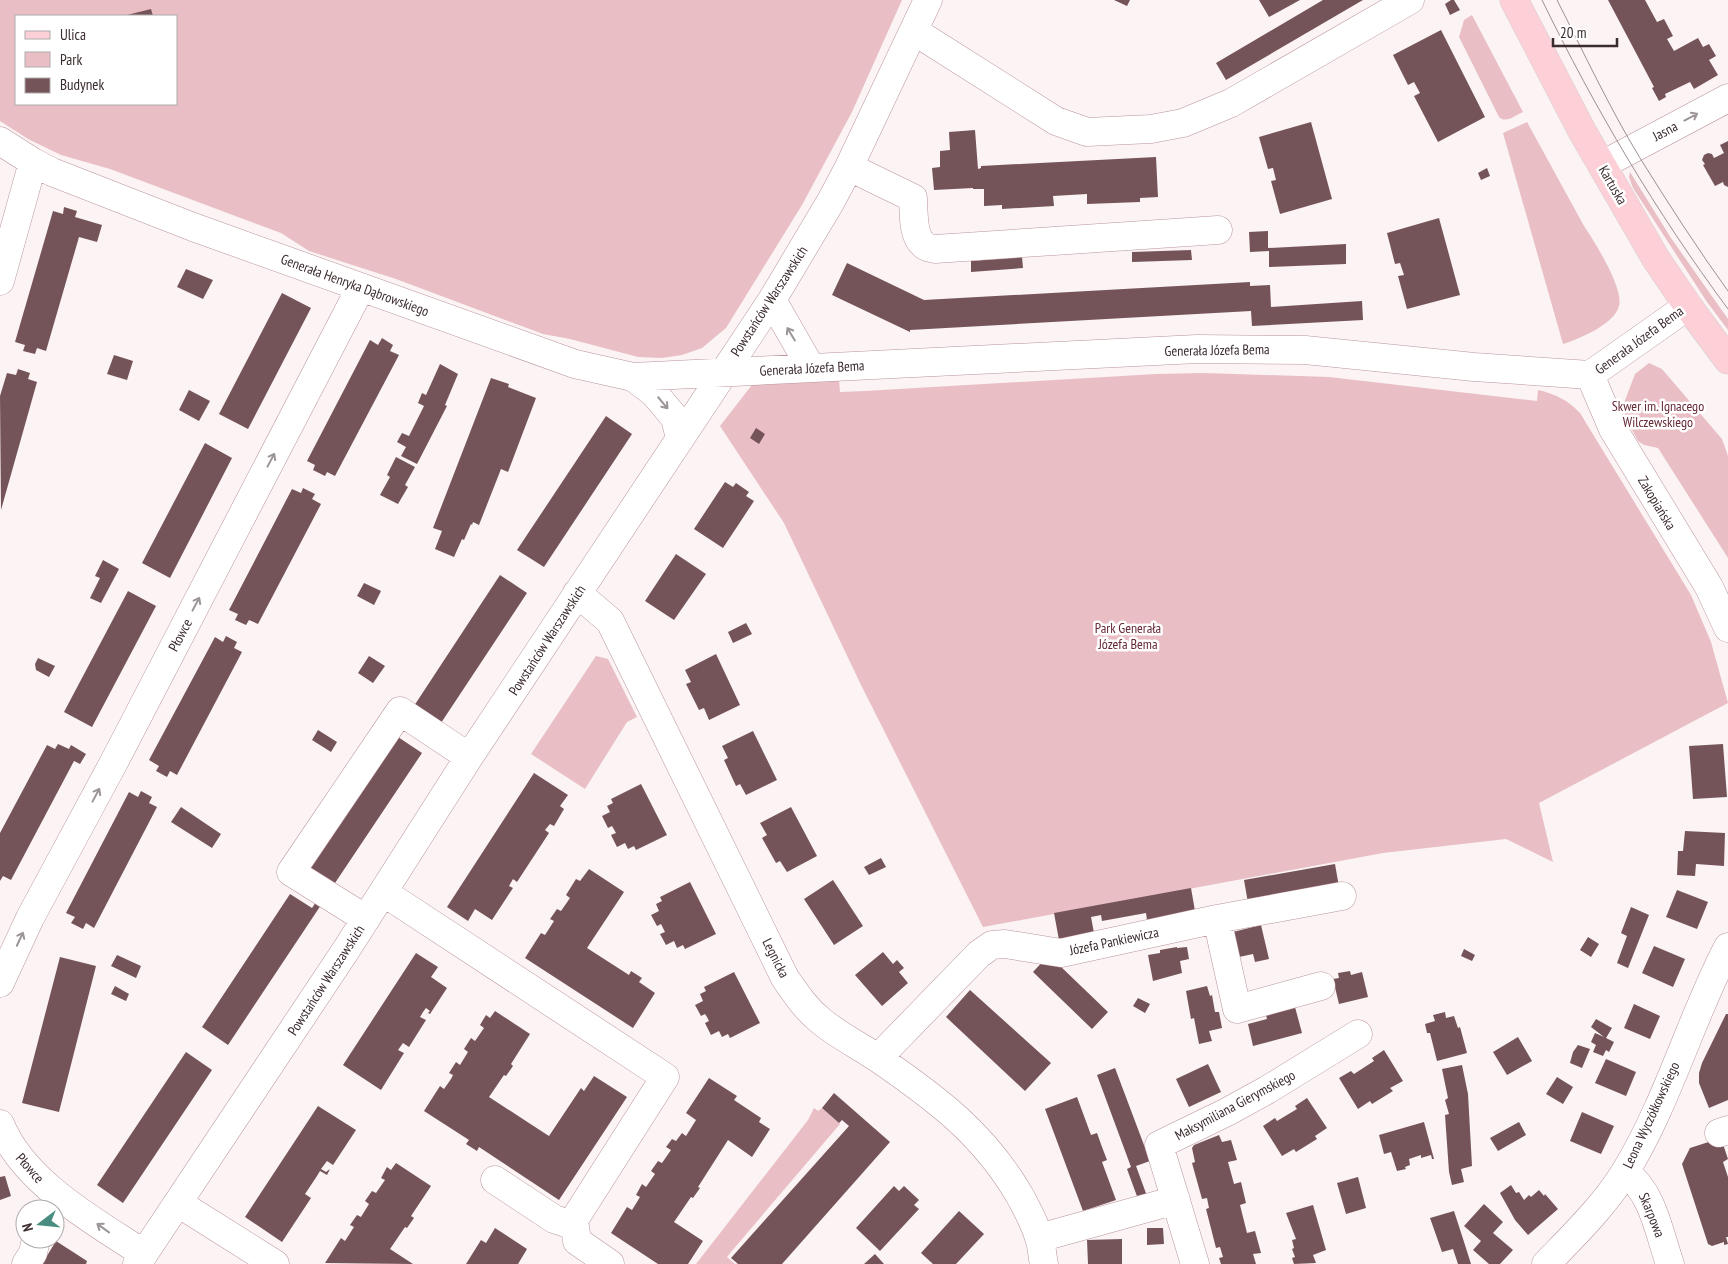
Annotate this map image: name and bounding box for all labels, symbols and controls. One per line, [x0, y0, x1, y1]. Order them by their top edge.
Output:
legend [15, 15, 178, 105]
scale bar [1553, 15, 1617, 47]
text: 20 m [1560, 23, 1586, 42]
text: Ulica [60, 25, 86, 44]
text: Park [60, 50, 82, 69]
text: Budynek [60, 75, 104, 94]
one-way arrow [1683, 112, 1698, 121]
street label: Jasna [1649, 117, 1680, 145]
street label: Kartuska [1595, 162, 1631, 208]
street label: Powstańców Warszawskich [727, 242, 811, 360]
street label: Generała Henryka Dąbrowskiego [278, 250, 432, 320]
street label: Generała Józefa Bema [1591, 302, 1687, 378]
one-way arrow [786, 328, 796, 342]
street label: Generała Józefa Bema [1164, 340, 1270, 360]
street label: Generała Józefa Bema [759, 356, 865, 380]
one-way arrow [657, 397, 669, 410]
park label: Skwer im. Ignacego Wilczewskiego [1612, 397, 1704, 431]
one-way arrow [267, 453, 276, 468]
street label: Zakopiańska [1634, 473, 1680, 533]
street label: Powstańców Warszawskich [505, 581, 589, 699]
one-way arrow [191, 597, 201, 612]
street label: Płowce [164, 616, 196, 654]
park label: Park Generała Józefa Bema [1095, 619, 1161, 653]
one-way arrow [91, 787, 101, 802]
street label: Powstańców Warszawskich [284, 921, 368, 1039]
street label: Józefa Pankiewicza [1067, 923, 1160, 959]
one-way arrow [16, 932, 26, 947]
street label: Legnicka [758, 935, 794, 981]
street label: Leona Wyczółkowskiego [1618, 1059, 1684, 1171]
street label: Maksymiliana Gierymskiego [1172, 1066, 1298, 1144]
street label: Płowce [12, 1149, 48, 1187]
street label: Skarpowa [1635, 1190, 1669, 1240]
north arrow [15, 1199, 65, 1249]
text: N [18, 1221, 37, 1234]
one-way arrow [97, 1222, 110, 1233]

